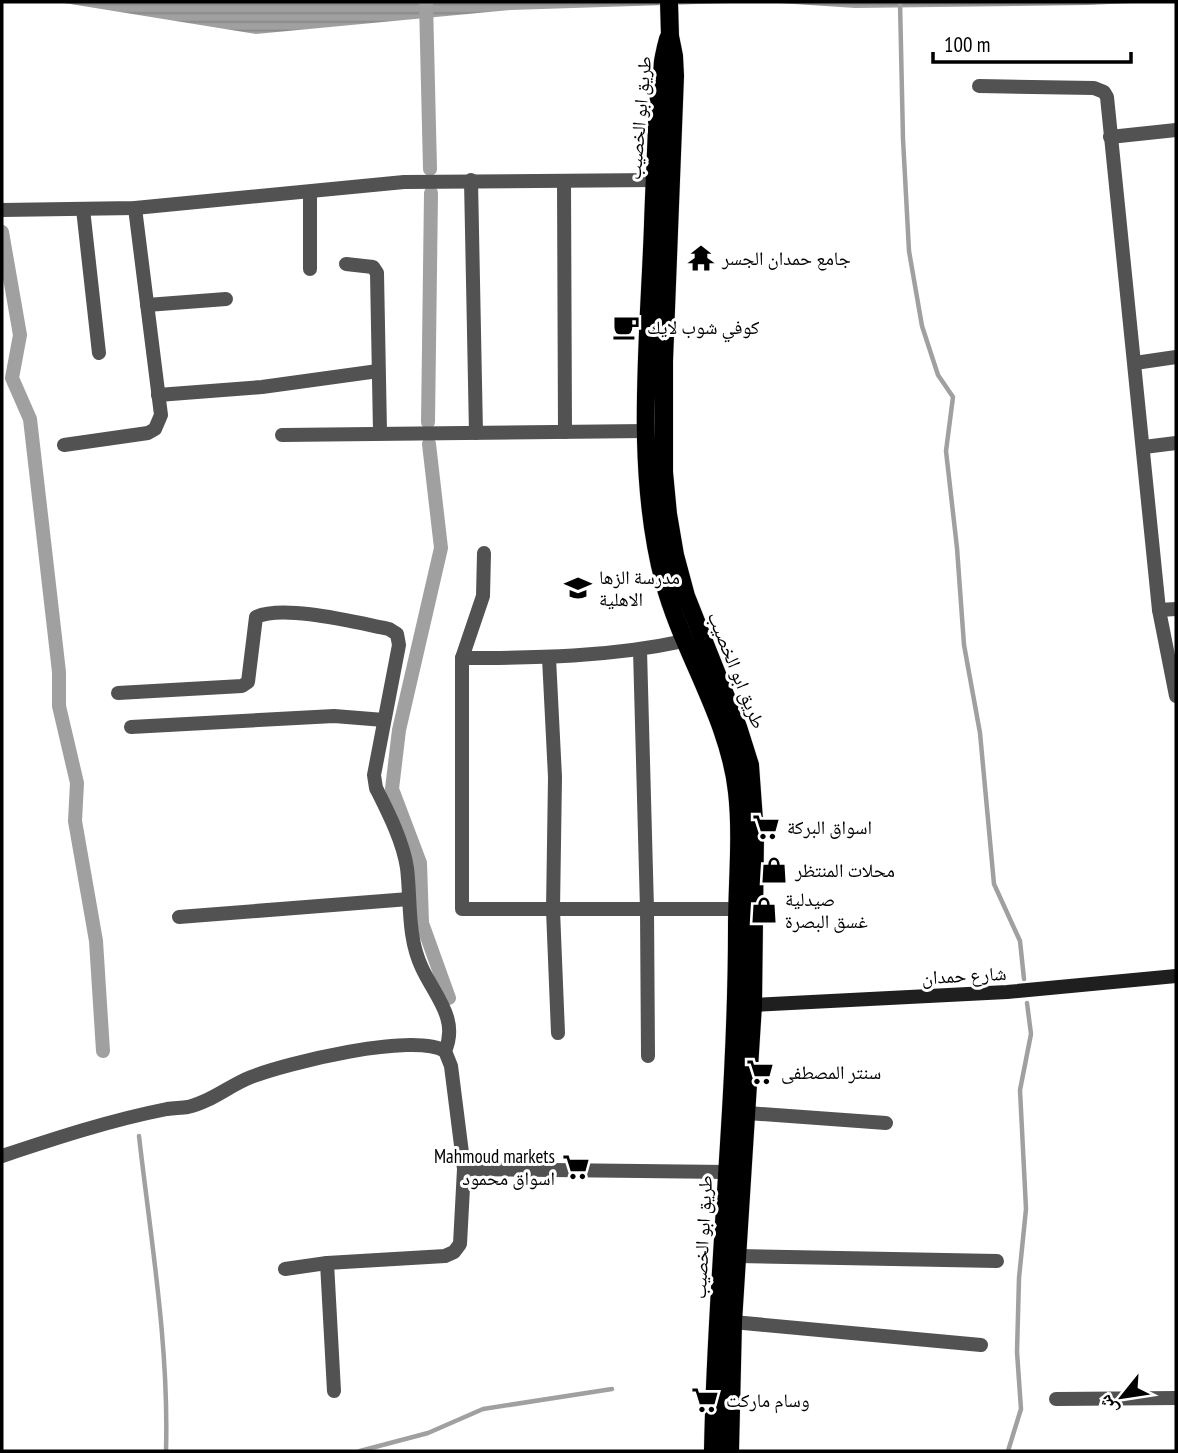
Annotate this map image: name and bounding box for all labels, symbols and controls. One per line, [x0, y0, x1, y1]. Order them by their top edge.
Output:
scale bar [933, 21, 1131, 65]
text: 100 m [944, 31, 990, 58]
street label: طريق ابو الخصيب [622, 55, 656, 181]
temple icon: جامع حمدان الجسر [686, 243, 716, 273]
place label: جامع حمدان الجسر [721, 246, 851, 271]
cafe icon: كوفي شوب لايك [611, 312, 641, 342]
place label: كوفي شوب لايك [647, 315, 759, 343]
place label: مدرسة الزها الاهلية [599, 565, 680, 611]
school or university icon: مدرسة الزها الاهلية [563, 573, 593, 603]
street label: طريق ابو الخصيب [703, 608, 771, 732]
supermarket icon: اسواق البركة [751, 812, 781, 842]
place label: اسواق البركة [787, 815, 872, 839]
shop icon: محلات المنتظر [759, 855, 789, 885]
place label: محلات المنتظر [794, 858, 895, 882]
place label: صيدلية غسق البصرة [785, 887, 868, 933]
shop icon: صيدلية غسق البصرة [749, 895, 779, 925]
street label: شارع حمدان [921, 961, 1007, 989]
supermarket icon: سنتر المصطفى [745, 1057, 775, 1087]
place label: سنتر المصطفى [781, 1060, 881, 1084]
place label: Mahmoud markets اسواق محمود [434, 1144, 555, 1190]
supermarket icon: Mahmoud markets اسواق محمود [561, 1152, 591, 1182]
street label: طريق ابو الخصيب [687, 1174, 717, 1300]
north arrow [1087, 1362, 1157, 1432]
supermarket icon: وسام ماركت [690, 1385, 720, 1415]
place label: وسام ماركت [726, 1388, 810, 1414]
text: ش [1092, 1391, 1123, 1420]

